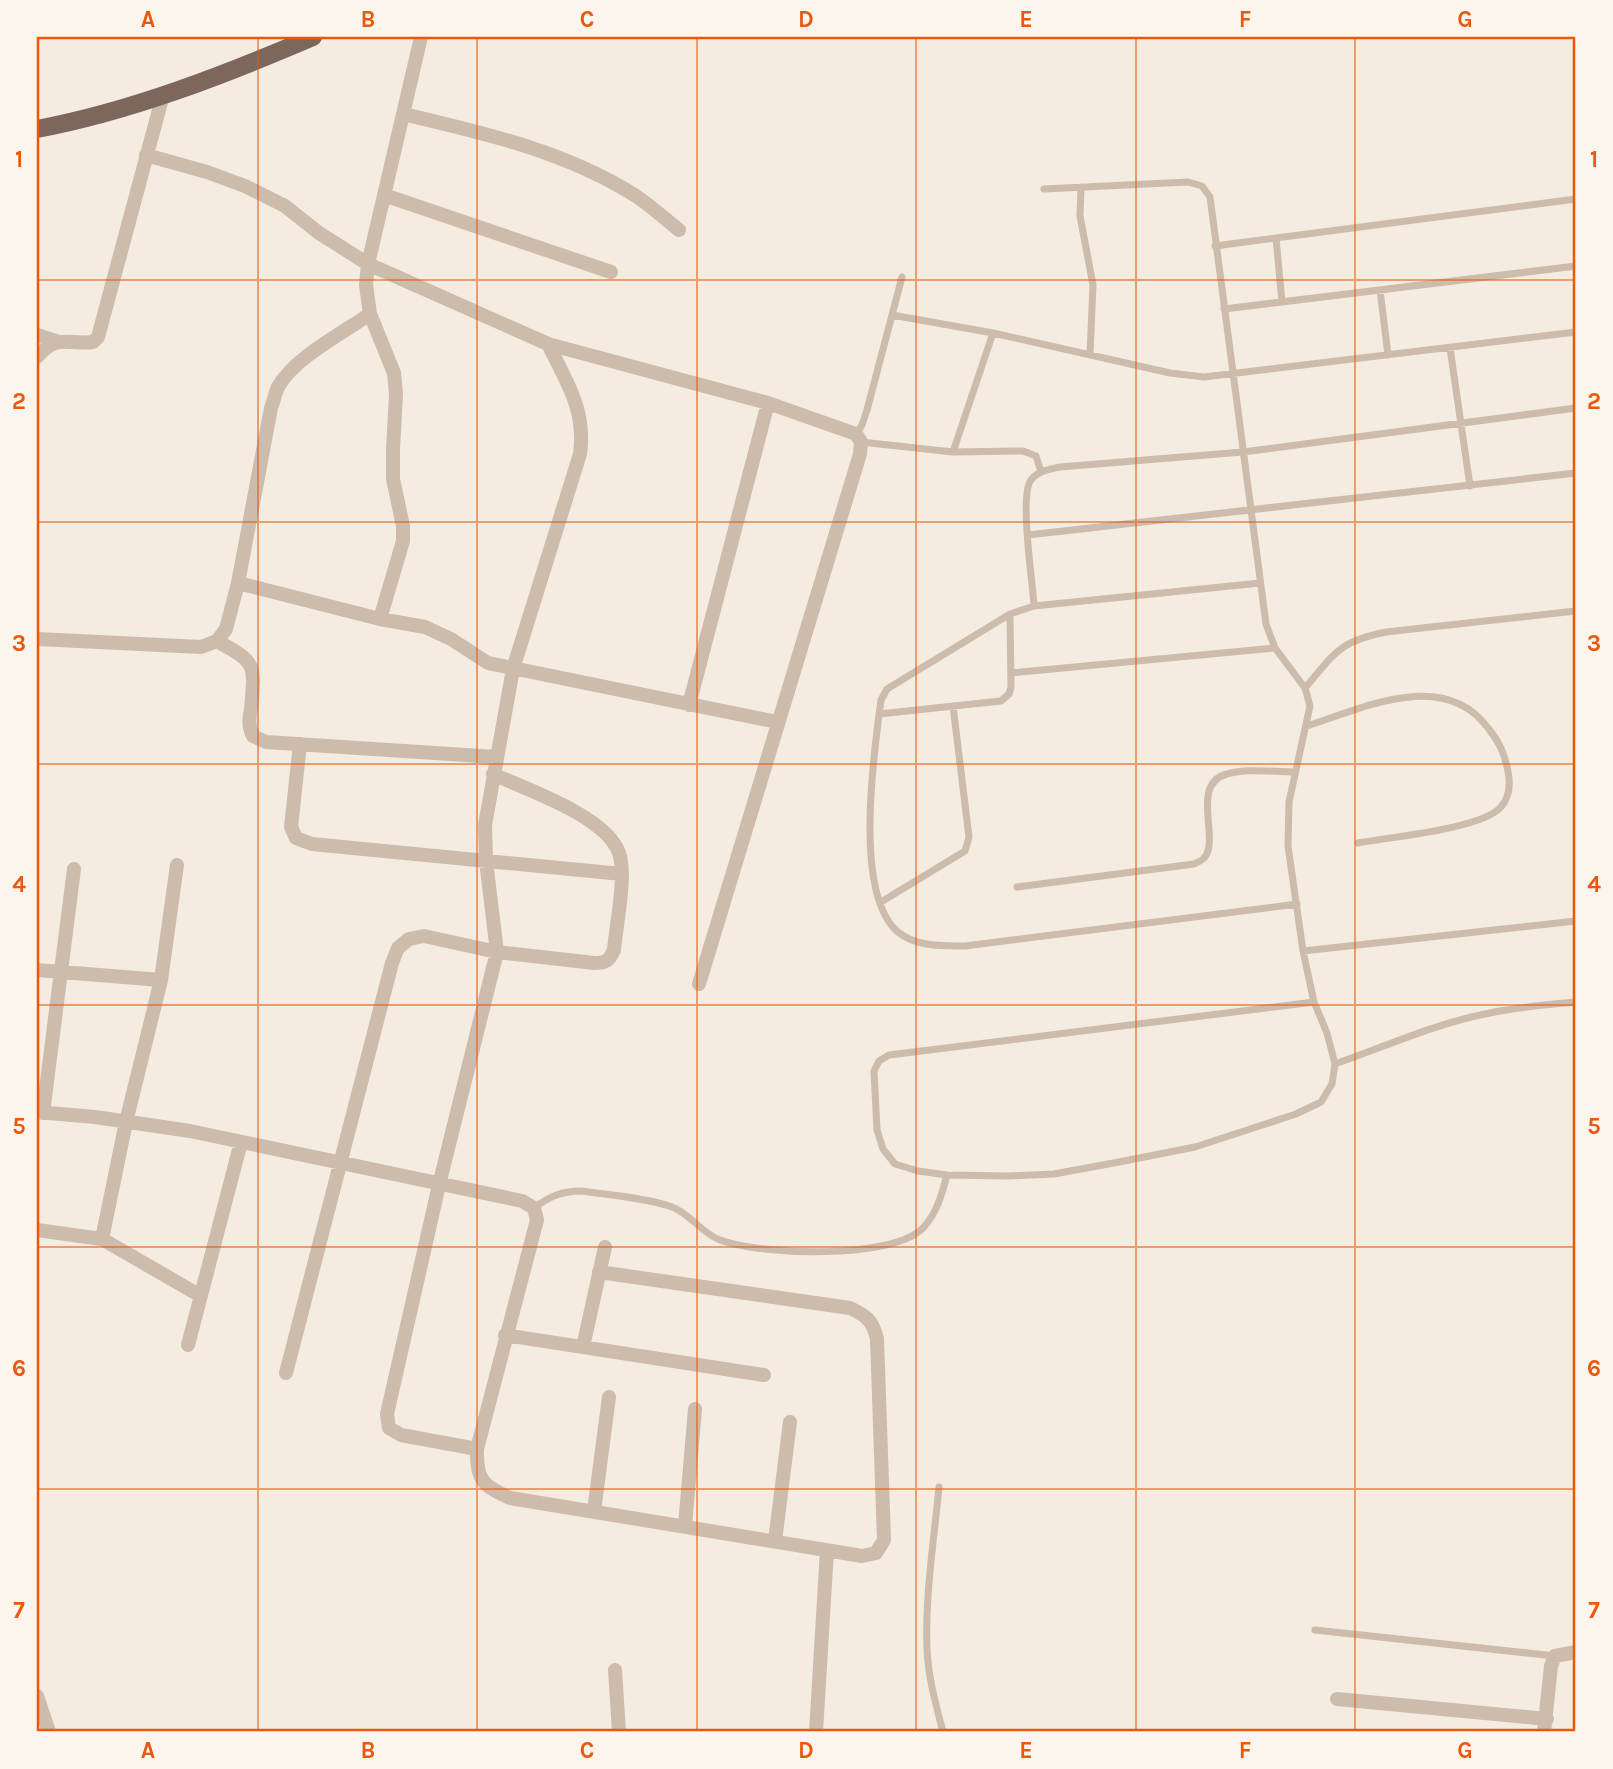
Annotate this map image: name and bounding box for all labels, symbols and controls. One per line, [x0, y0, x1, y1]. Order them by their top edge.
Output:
text: A [141, 6, 155, 33]
text: B [361, 6, 375, 33]
text: C [580, 6, 594, 33]
text: D [798, 6, 814, 33]
text: E [1019, 6, 1033, 33]
text: F [1239, 6, 1251, 33]
text: G [1457, 6, 1473, 33]
text: 1 [15, 146, 23, 173]
text: 1 [1590, 146, 1598, 173]
text: 2 [12, 388, 26, 415]
text: 2 [1587, 388, 1601, 415]
text: 3 [12, 630, 26, 657]
text: 3 [1587, 630, 1601, 657]
text: 4 [12, 871, 26, 898]
text: 4 [1587, 871, 1601, 898]
text: 5 [12, 1113, 26, 1140]
text: 5 [1587, 1113, 1601, 1140]
text: 6 [12, 1355, 26, 1382]
text: 6 [1587, 1355, 1601, 1382]
text: 7 [13, 1597, 25, 1624]
text: 7 [1588, 1597, 1600, 1624]
text: A [141, 1737, 155, 1764]
text: B [361, 1737, 375, 1764]
text: C [580, 1737, 594, 1764]
text: D [798, 1737, 814, 1764]
text: E [1019, 1737, 1033, 1764]
text: F [1239, 1737, 1251, 1764]
text: G [1457, 1737, 1473, 1764]

